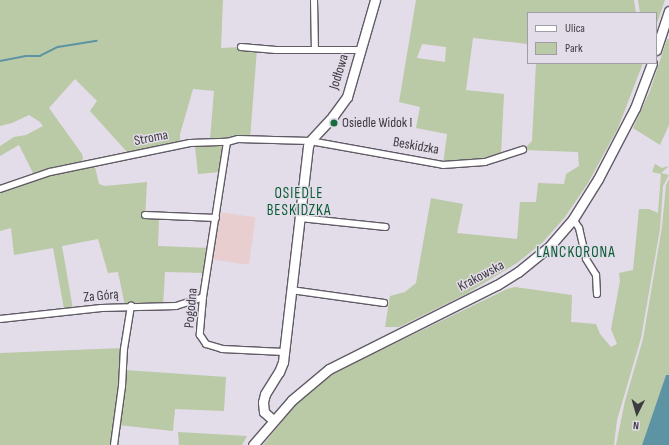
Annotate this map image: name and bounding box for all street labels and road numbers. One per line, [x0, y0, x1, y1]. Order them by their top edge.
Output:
street label: Jodłowa [326, 52, 352, 92]
street label: Stroma [133, 126, 169, 150]
street label: Beskidzka [392, 134, 440, 158]
street label: Krakowska [455, 257, 507, 295]
street label: Za Górą [83, 286, 119, 306]
street label: Pogodna [181, 287, 201, 329]

